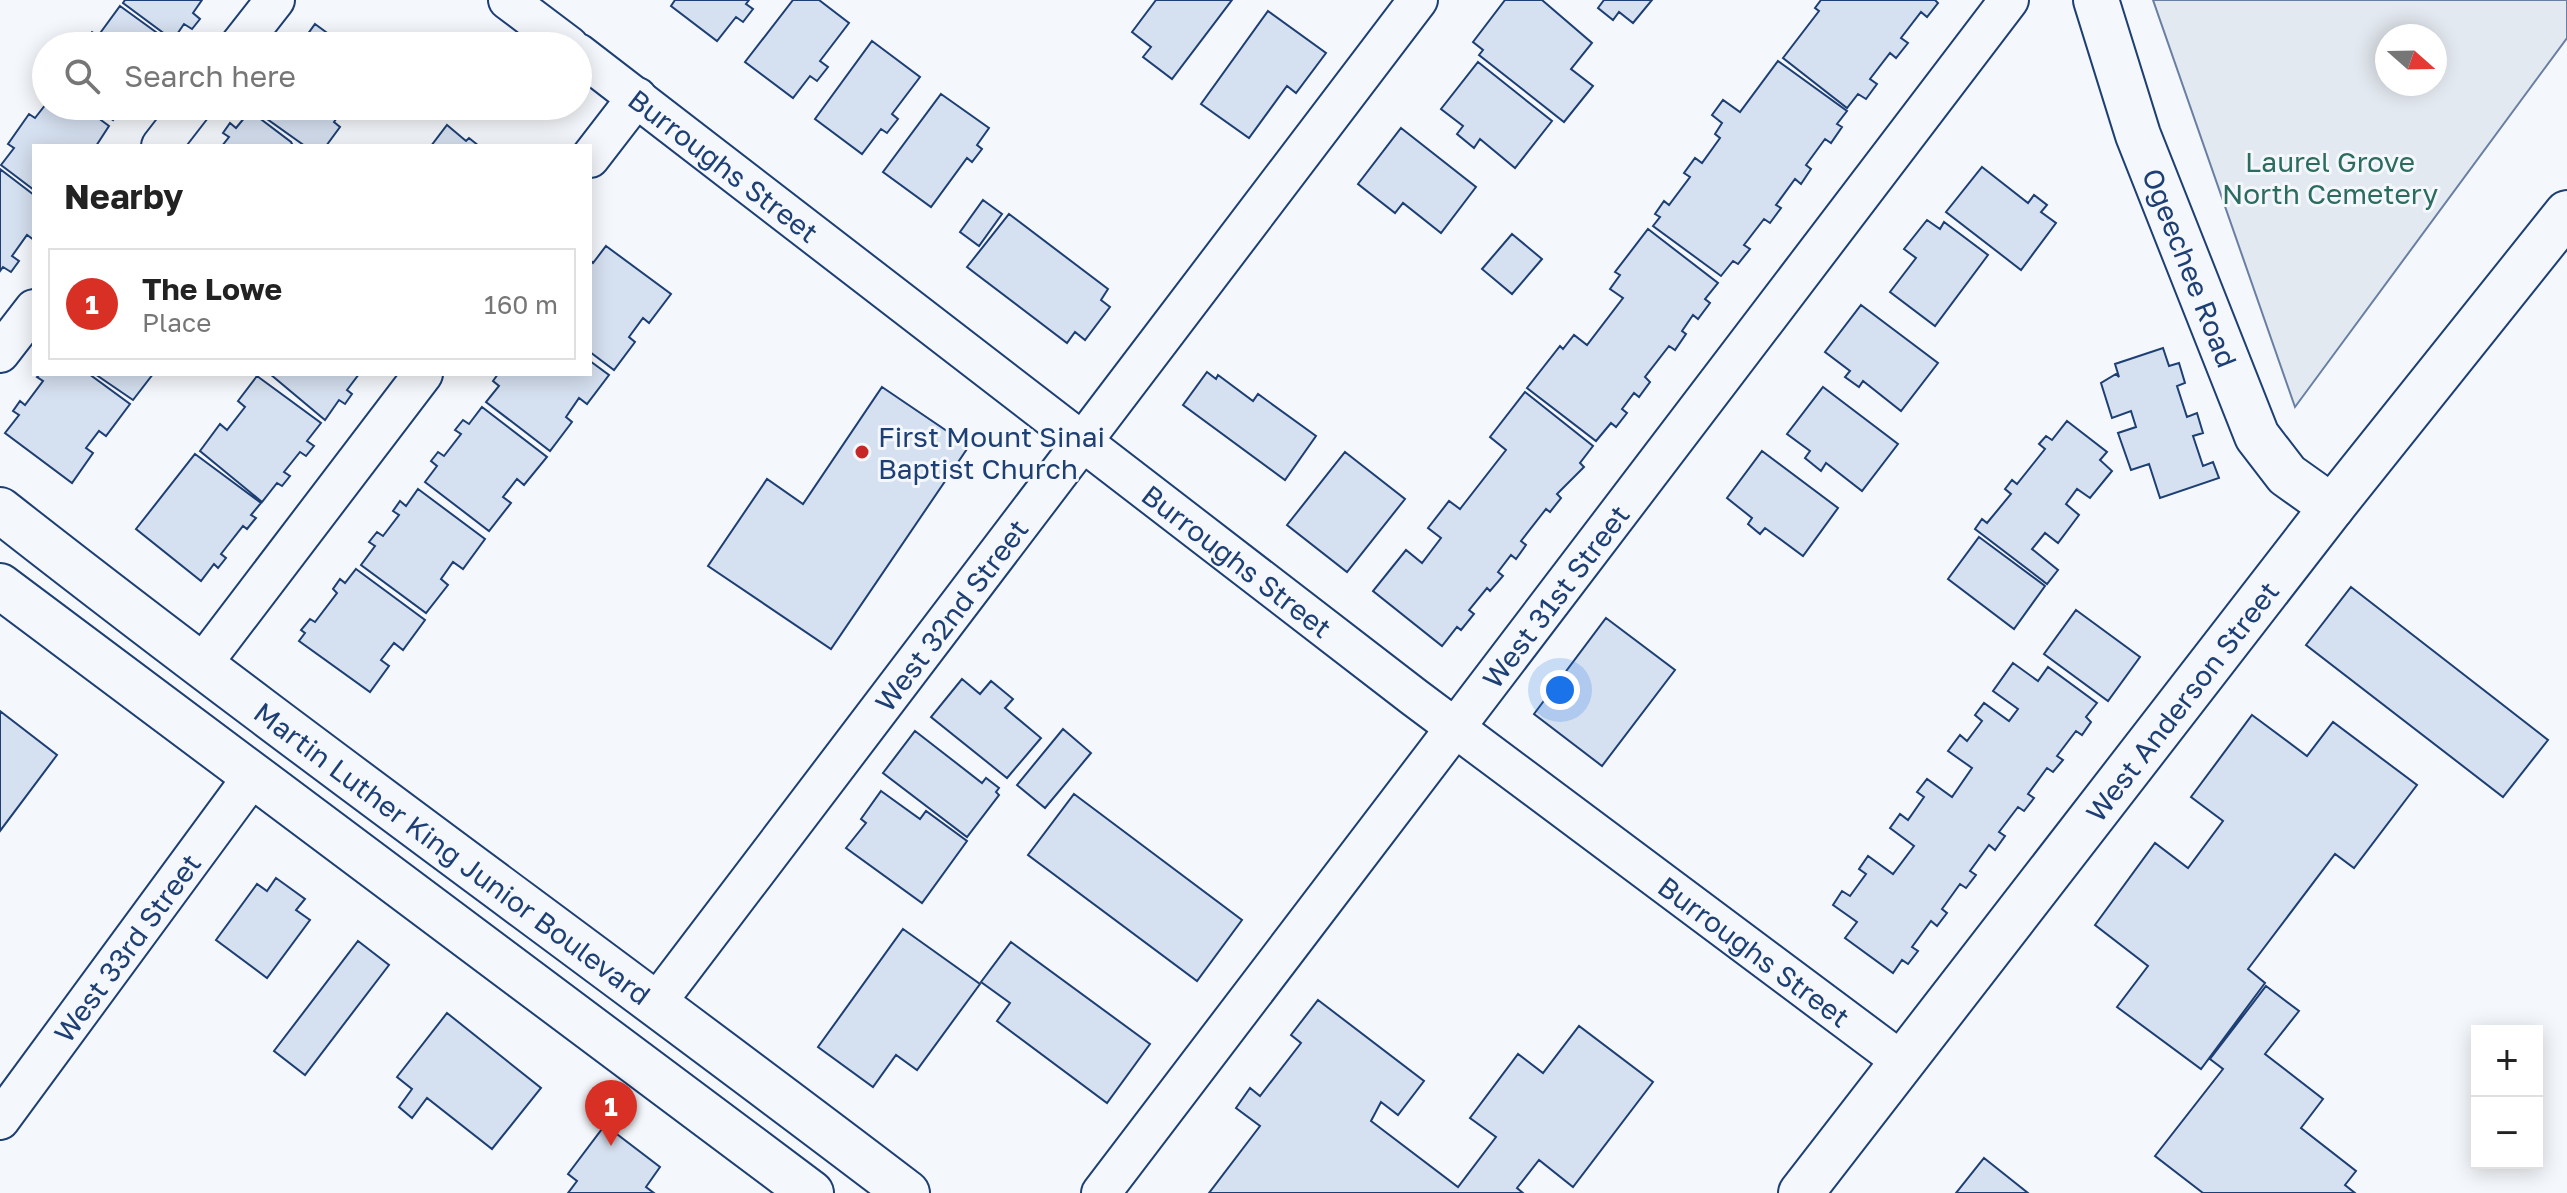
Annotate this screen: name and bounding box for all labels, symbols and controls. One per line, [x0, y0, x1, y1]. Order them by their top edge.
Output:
north arrow [2375, 24, 2447, 96]
search box [32, 32, 592, 120]
icon: search [60, 54, 104, 98]
text: Search here [124, 58, 296, 94]
street label: Burroughs Street [622, 82, 825, 249]
park label: Laurel Grove North Cemetery [2222, 145, 2438, 210]
street label: Ogeechee Road [2136, 163, 2245, 372]
text: Nearby [64, 176, 184, 216]
text: The Lowe [142, 271, 282, 307]
text: 1 [85, 289, 99, 320]
text: 160 m [484, 289, 558, 320]
text: Place [142, 307, 211, 338]
place label: First Mount Sinai Baptist Church [878, 420, 1105, 485]
marker: First Mount Sinai Baptist Church [853, 443, 871, 461]
street label: Burroughs Street [1136, 477, 1338, 644]
street label: West 31st Street [1475, 498, 1635, 694]
street label: West 32nd Street [868, 513, 1034, 717]
street label: West Anderson Street [2079, 575, 2285, 828]
your location [1540, 670, 1580, 710]
street label: Martin Luther King Junior Boulevard [248, 695, 657, 1011]
street label: West 33rd Street [47, 847, 207, 1048]
street label: Burroughs Street [1652, 869, 1856, 1033]
map controls [2471, 1025, 2543, 1169]
button: + [2471, 1025, 2543, 1097]
pin: 1 [585, 1080, 637, 1146]
button: − [2471, 1097, 2543, 1169]

